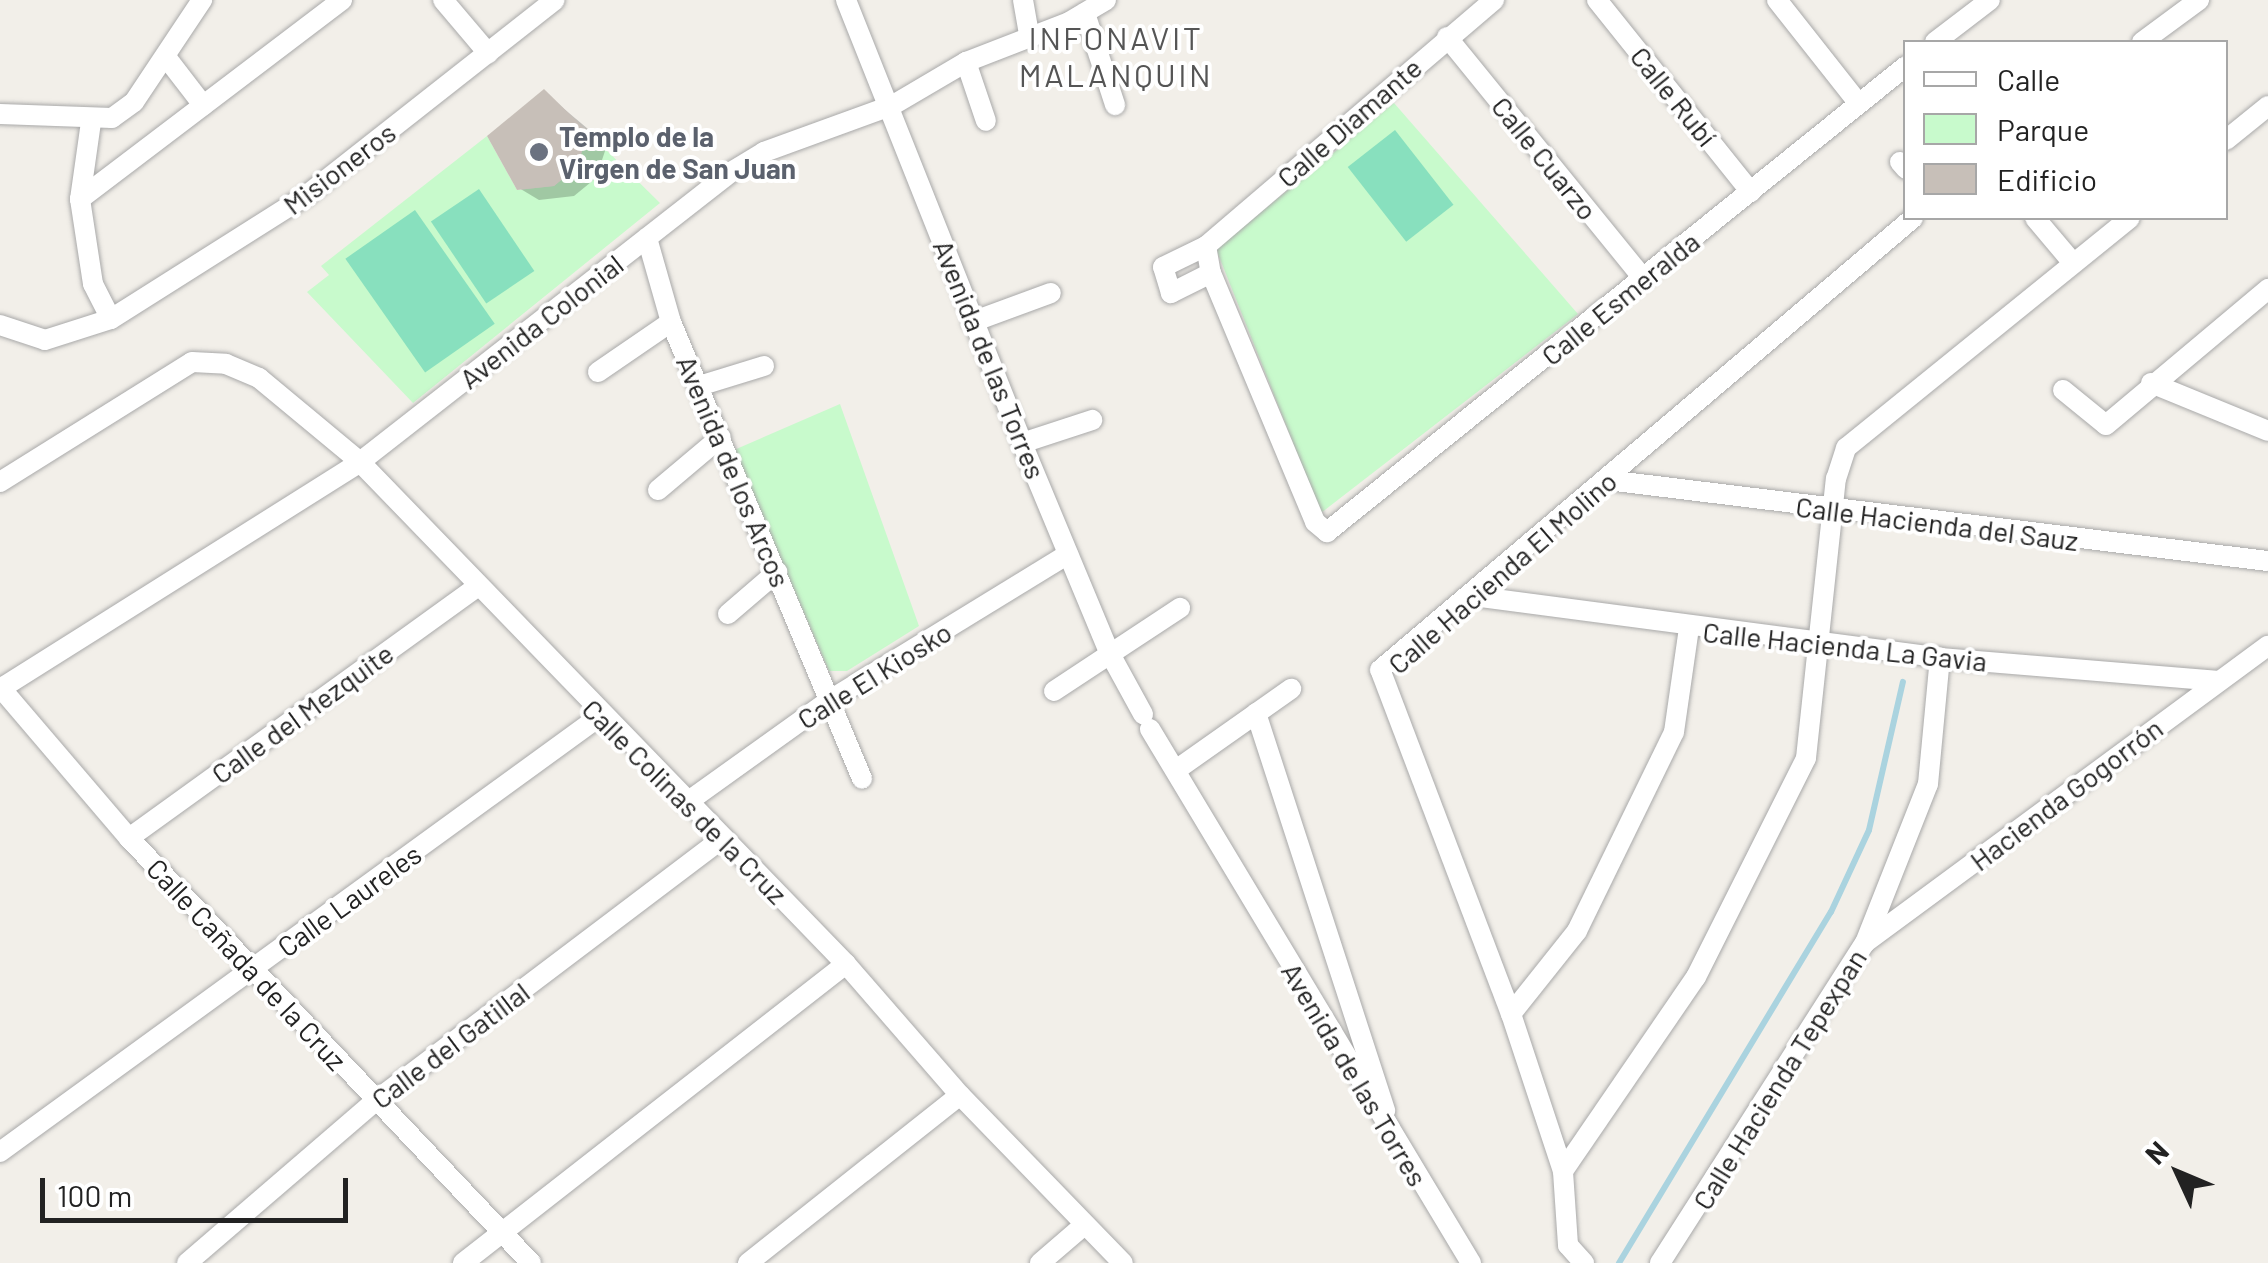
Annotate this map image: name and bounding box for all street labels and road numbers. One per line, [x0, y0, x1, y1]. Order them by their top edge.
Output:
street label: Calle Rubí [1624, 40, 1724, 152]
street label: Calle Diamante [1270, 50, 1428, 194]
street label: Calle Cuarzo [1485, 90, 1605, 226]
street label: Misioneros [276, 115, 402, 221]
street label: Calle Esmeralda [1534, 224, 1706, 372]
street label: Avenida de las Torres [927, 235, 1053, 483]
street label: Avenida Colonial [453, 247, 629, 395]
street label: Avenida de los Arcos [670, 350, 798, 592]
street label: Calle Hacienda El Molino [1381, 464, 1623, 680]
street label: Calle Hacienda del Sauz [1794, 489, 2080, 557]
street label: Calle El Kiosko [791, 614, 957, 736]
street label: Calle Hacienda La Gavia [1701, 614, 1989, 678]
street label: Calle del Mezquite [205, 636, 399, 790]
street label: Calle Colinas de la Cruz [576, 692, 794, 910]
street label: Hacienda Gogorrón [1963, 711, 2169, 877]
street label: Calle Laureles [271, 837, 427, 963]
street label: Calle Cañada de la Cruz [140, 851, 354, 1077]
street label: Calle Hacienda Tepexpan [1685, 943, 1873, 1215]
street label: Avenida de las Torres [1275, 956, 1435, 1192]
street label: Calle del Gatillal [364, 975, 536, 1115]

